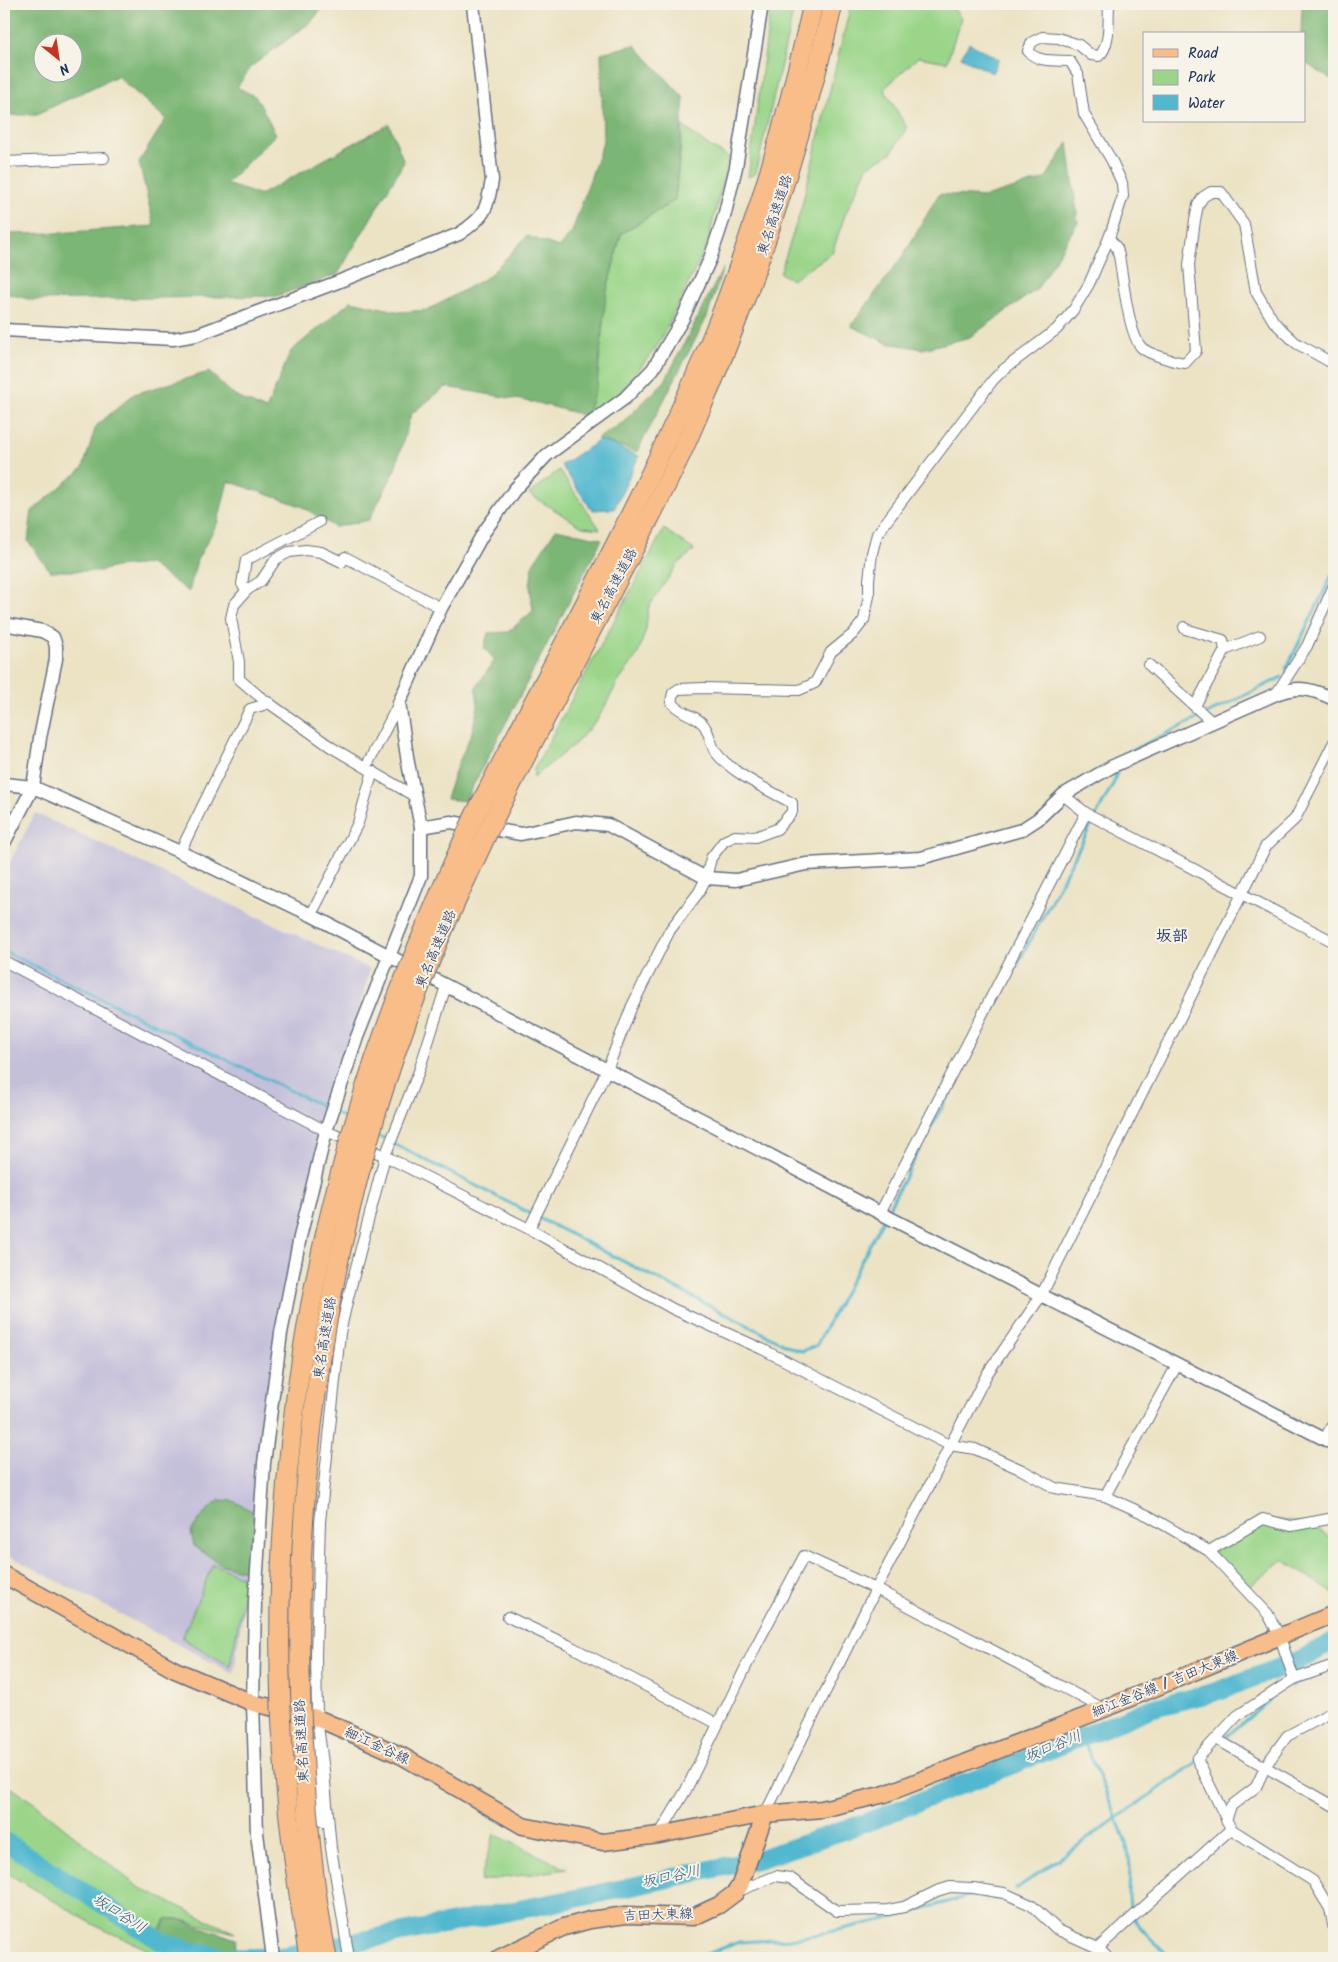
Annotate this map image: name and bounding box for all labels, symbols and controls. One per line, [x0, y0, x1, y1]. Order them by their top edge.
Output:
north arrow [32, 32, 82, 82]
legend [1143, 32, 1306, 122]
text: Road [1188, 42, 1219, 66]
text: N [55, 57, 73, 80]
text: Park [1188, 66, 1216, 90]
text: Water [1188, 92, 1225, 116]
street label: 東名高速道路 [752, 172, 798, 258]
street label: 東名高速道路 [585, 544, 643, 628]
street label: 東名高速道路 [409, 906, 463, 992]
district label: 坂部 [1156, 924, 1188, 949]
street label: 東名高速道路 [308, 1295, 342, 1381]
street label: 細江金谷線 / 吉田大東線 [1088, 1645, 1242, 1723]
street label: 東名高速道路 [289, 1698, 315, 1784]
street label: 細江金谷線 [341, 1721, 413, 1771]
water label: 坂口谷川 [1021, 1725, 1085, 1769]
water label: 坂口谷川 [639, 1859, 703, 1895]
water label: 坂口谷川 [87, 1888, 151, 1940]
street label: 吉田大東線 [623, 1903, 693, 1927]

